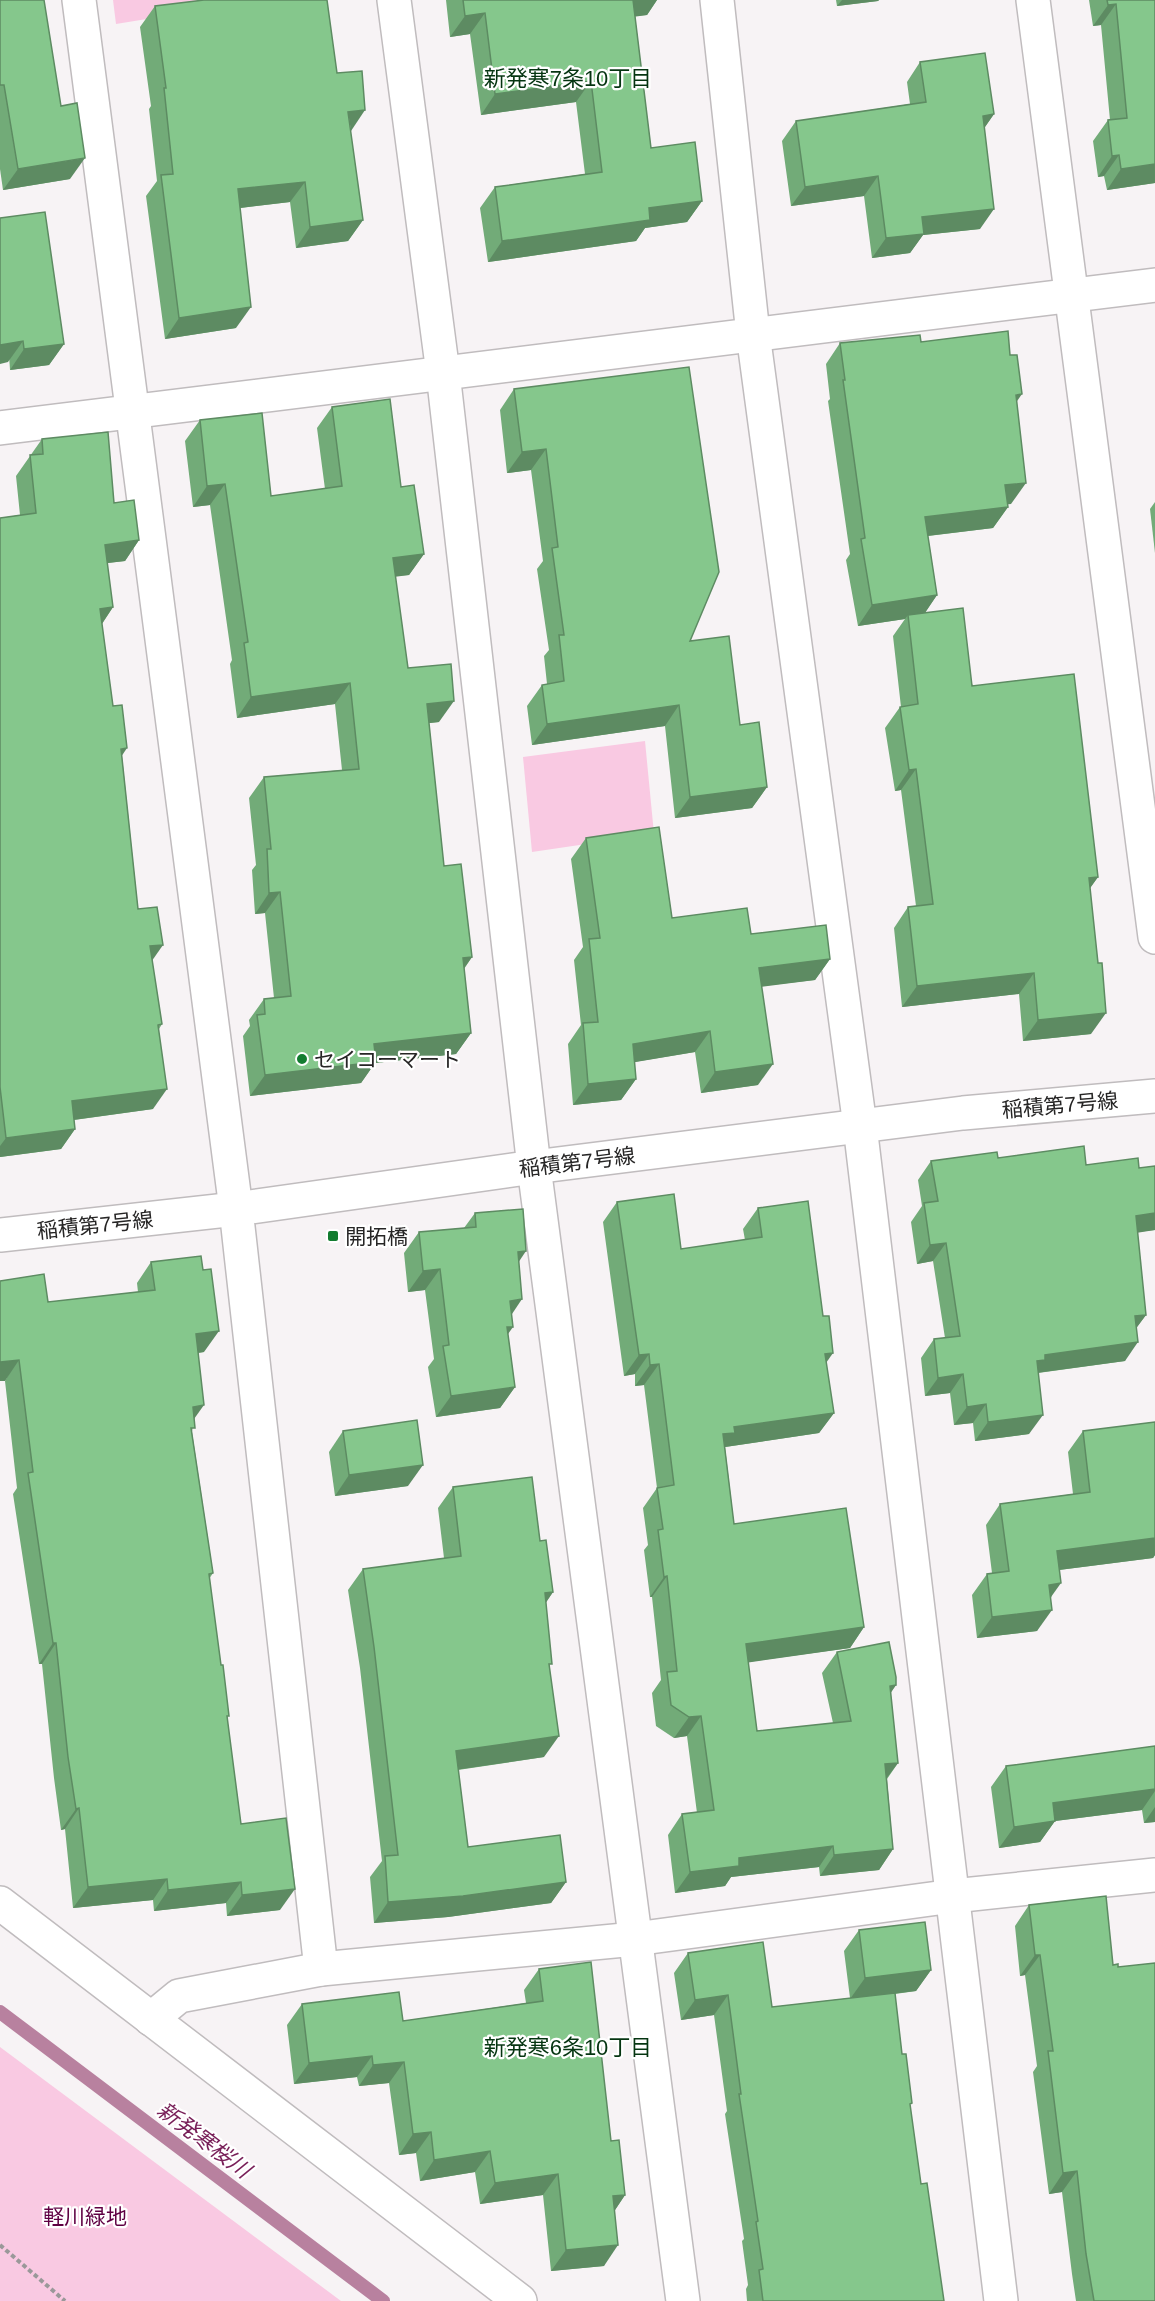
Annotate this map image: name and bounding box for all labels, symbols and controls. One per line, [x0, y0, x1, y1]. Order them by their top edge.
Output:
district label: 新発寒7条10丁目 [484, 66, 652, 91]
place label: セイコーマート [314, 1048, 461, 1071]
marker: セイコーマート [295, 1052, 309, 1066]
street label: 稲積第7号線 [1001, 1088, 1119, 1122]
street label: 稲積第7号線 [518, 1143, 636, 1181]
street label: 稲積第7号線 [36, 1207, 154, 1243]
place label: 開拓橋 [345, 1225, 408, 1248]
marker: 開拓橋 [326, 1229, 340, 1243]
district label: 新発寒6条10丁目 [484, 2035, 652, 2060]
water label: 新発寒桜川 [153, 2097, 257, 2184]
park label: 軽川緑地 [43, 2205, 127, 2228]

